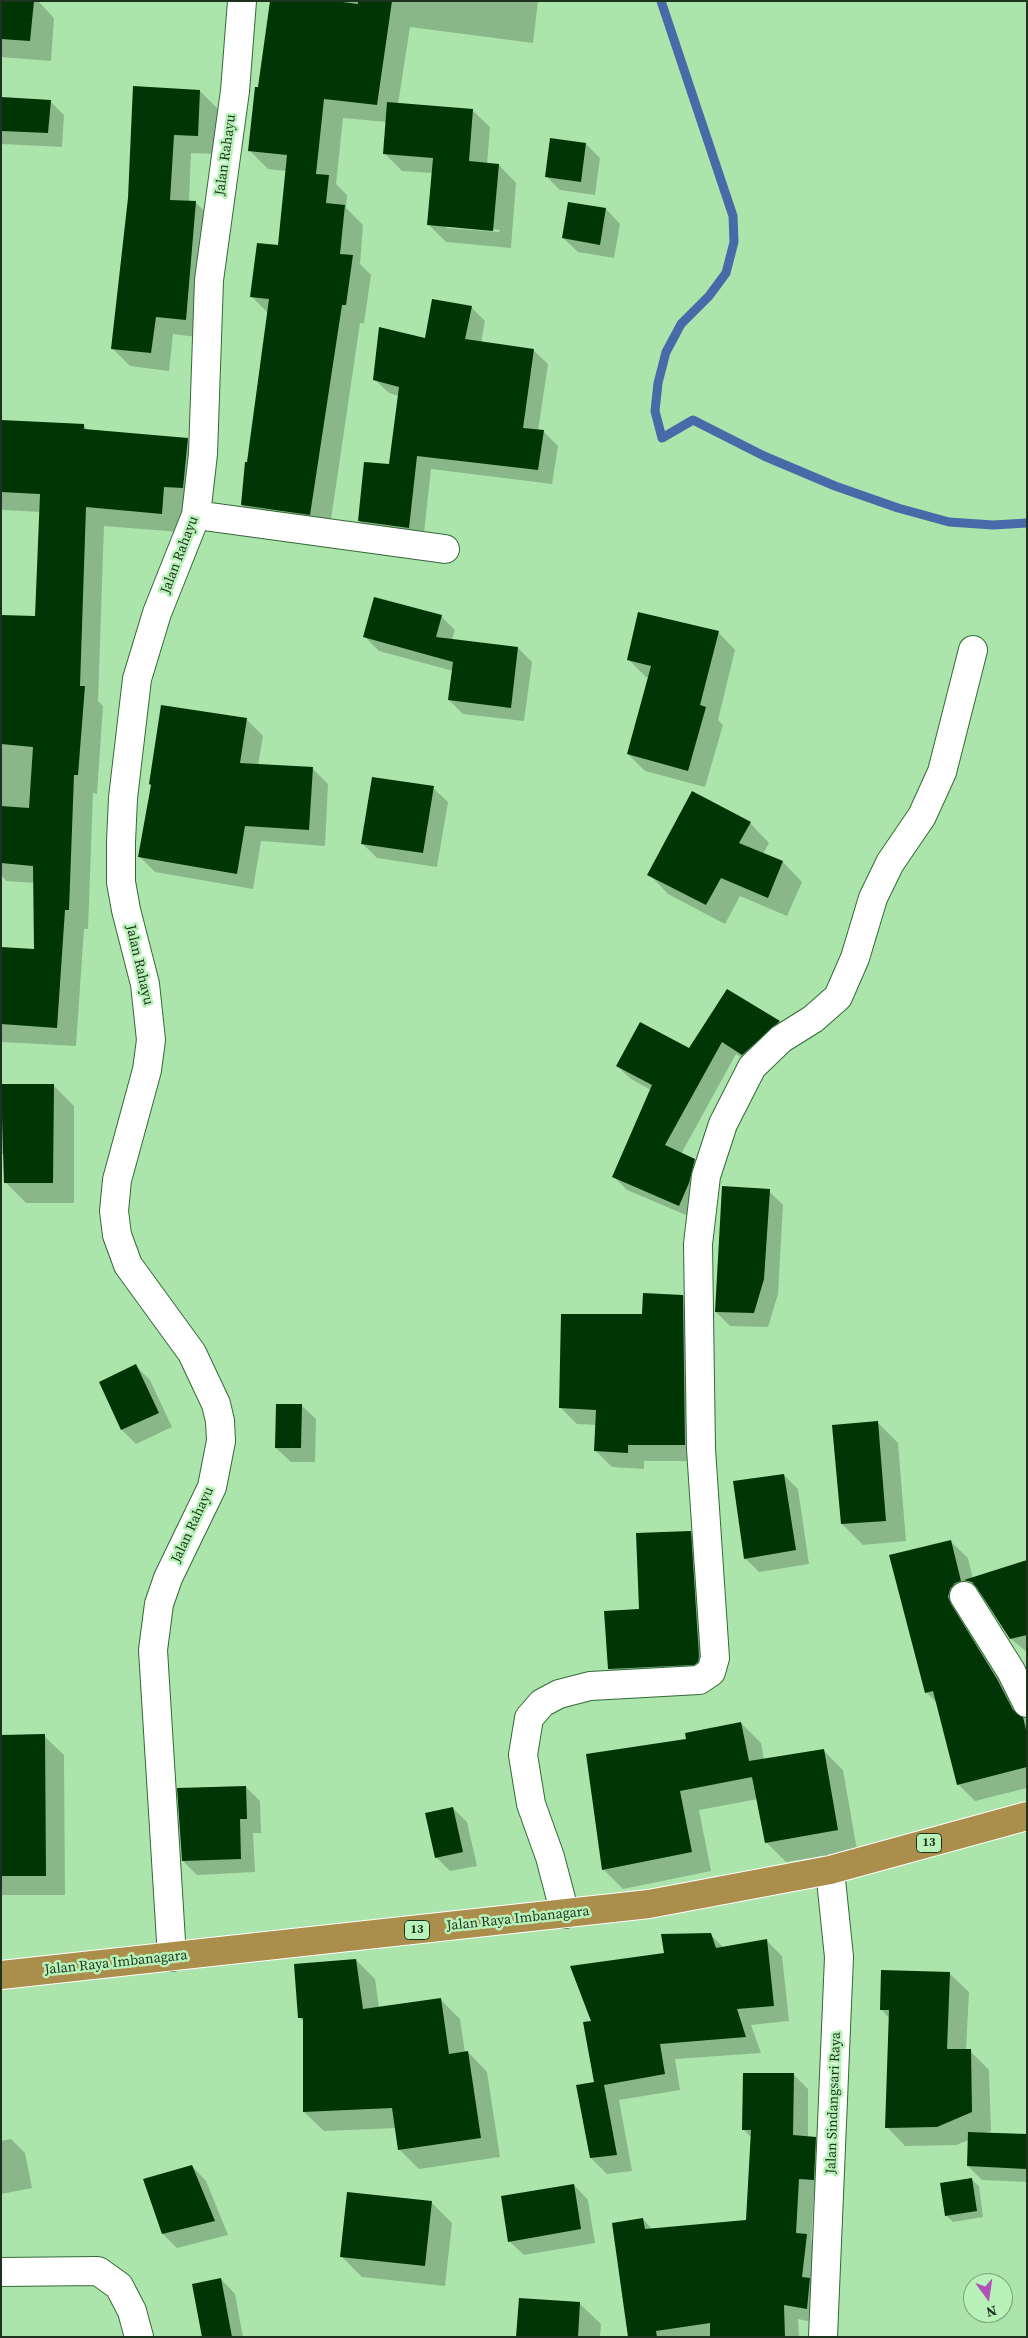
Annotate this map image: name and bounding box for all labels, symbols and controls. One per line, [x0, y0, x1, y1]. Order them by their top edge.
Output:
street label: Jalan Rahayu [212, 113, 240, 197]
street label: Jalan Rahayu [158, 514, 202, 596]
street label: Jalan Rahayu [122, 923, 156, 1007]
street label: Jalan Rahayu [168, 1484, 218, 1566]
road number: 13 [916, 1834, 942, 1852]
street label: Jalan Raya Imbanagara [446, 1903, 590, 1935]
road number: 13 [404, 1920, 430, 1940]
street label: Jalan Raya Imbanagara [44, 1947, 188, 1979]
street label: Jalan Sindangsari Raya [823, 2032, 845, 2174]
north arrow [963, 2273, 1013, 2323]
text: N [984, 2301, 999, 2323]

